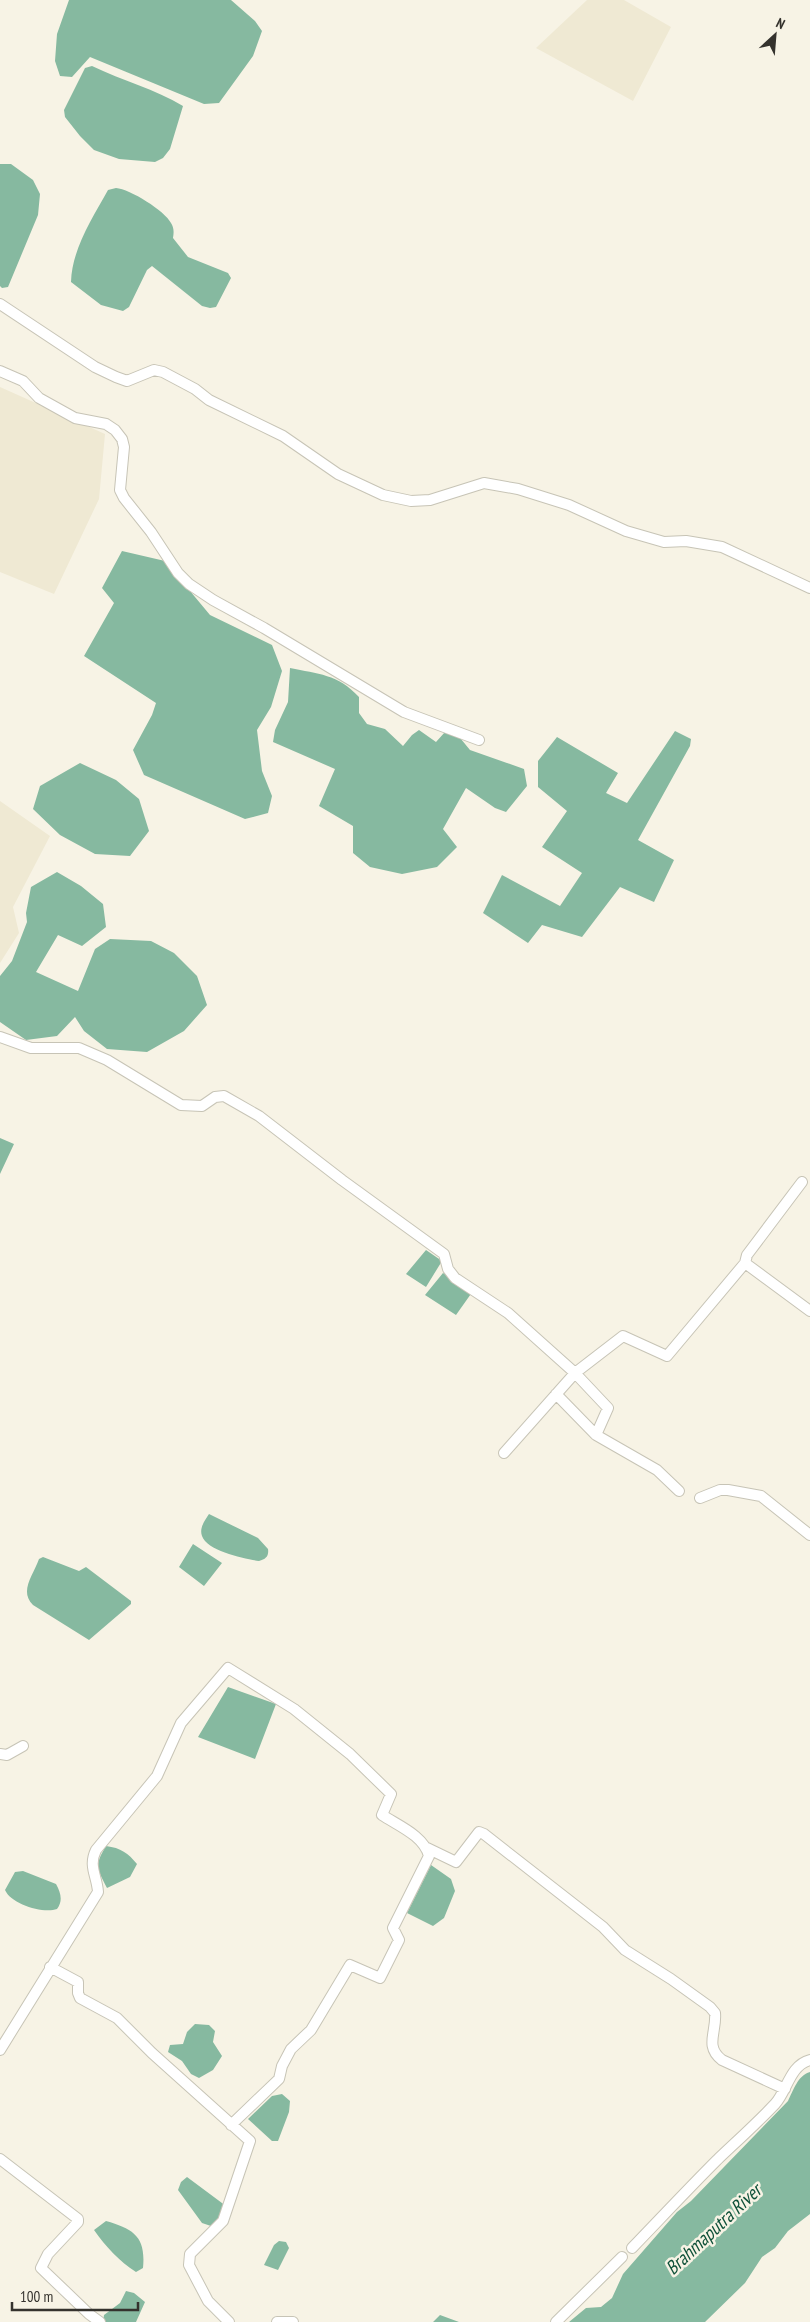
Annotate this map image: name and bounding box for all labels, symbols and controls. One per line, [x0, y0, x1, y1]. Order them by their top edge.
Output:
north arrow [750, 10, 800, 60]
text: N [773, 14, 788, 33]
water label: Brahmaputra River [660, 2177, 768, 2279]
scale bar [12, 2280, 139, 2312]
text: 100 m [20, 2287, 53, 2306]

